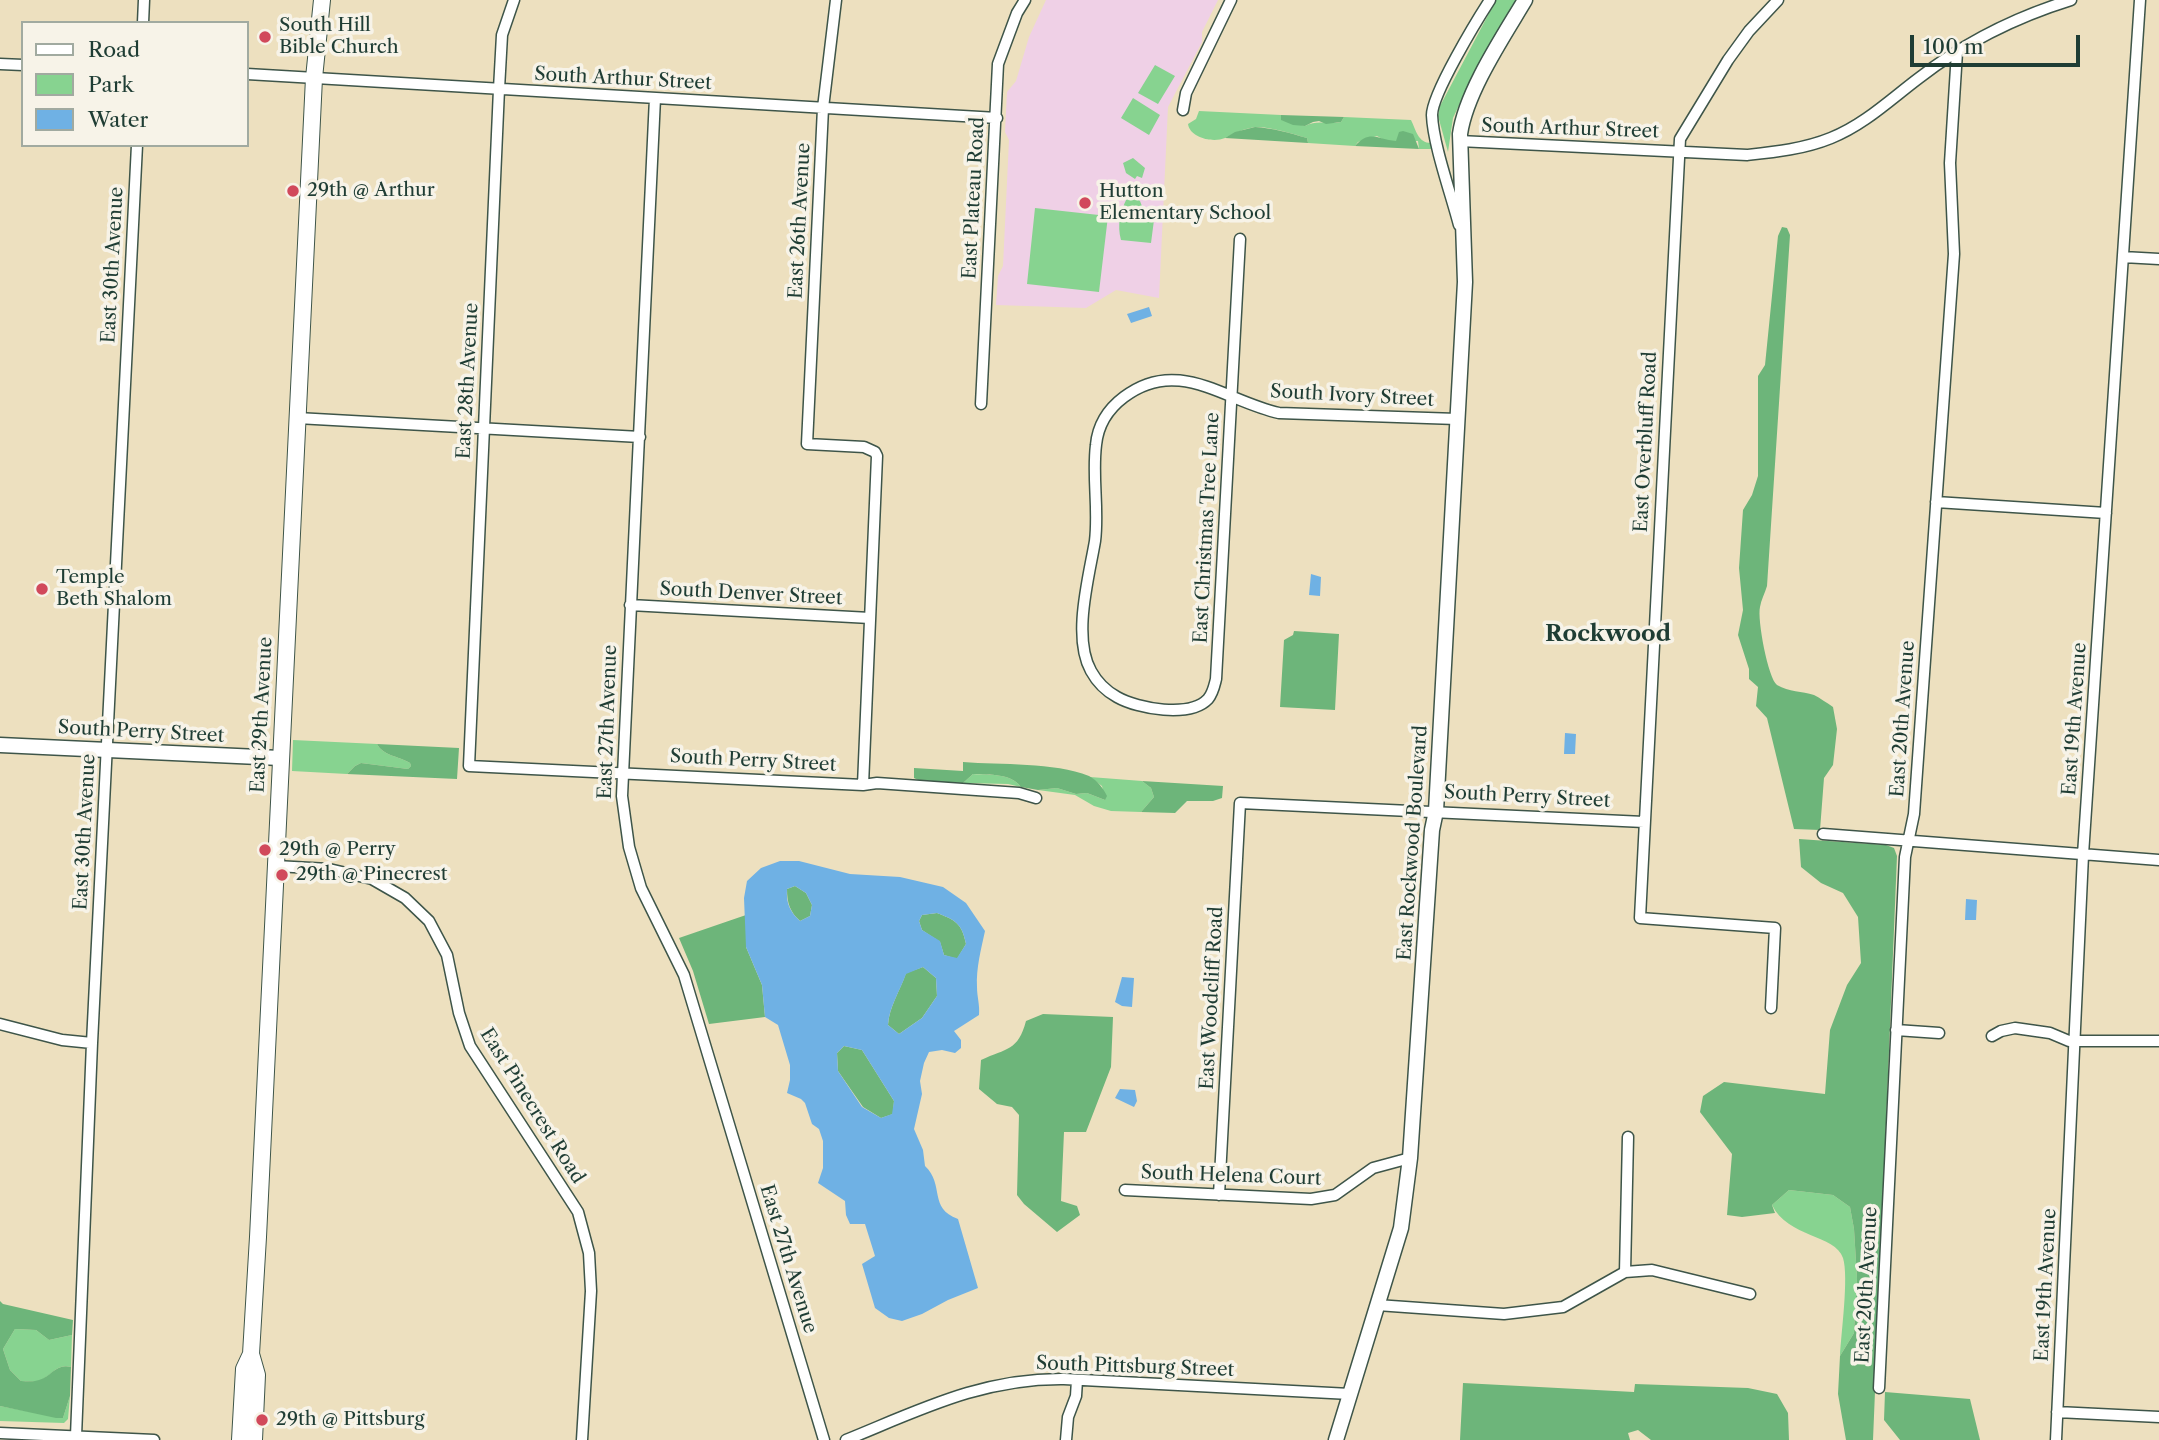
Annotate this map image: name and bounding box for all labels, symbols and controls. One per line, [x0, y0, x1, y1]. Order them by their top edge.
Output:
place label: South Hill Bible Church [279, 15, 399, 59]
legend [21, 21, 248, 147]
scale bar [1914, 21, 2084, 65]
marker: South Hill Bible Church [257, 29, 273, 45]
text: 100 m [1923, 34, 1984, 59]
text: Road [88, 37, 140, 62]
street label: South Arthur Street [534, 63, 712, 95]
text: Park [88, 72, 134, 97]
text: Water [88, 107, 148, 132]
street label: South Arthur Street [1481, 115, 1659, 143]
street label: East Plateau Road [958, 116, 990, 280]
street label: East 26th Avenue [785, 142, 815, 300]
place label: 29th @ Arthur [307, 180, 435, 202]
place label: Hutton Elementary School [1099, 181, 1271, 225]
marker: 29th @ Arthur [285, 183, 301, 199]
street label: East 30th Avenue [98, 186, 128, 344]
marker: Hutton Elementary School [1077, 195, 1093, 211]
street label: East 28th Avenue [453, 302, 483, 460]
street label: East Overbluff Road [1630, 351, 1662, 533]
street label: South Ivory Street [1270, 380, 1434, 412]
street label: East Christmas Tree Lane [1190, 412, 1224, 644]
place label: Temple Beth Shalom [56, 567, 172, 611]
street label: South Denver Street [659, 578, 843, 610]
marker: Temple Beth Shalom [34, 581, 50, 597]
district label: Rockwood [1545, 620, 1671, 648]
street label: East 29th Avenue [247, 636, 277, 794]
street label: East 20th Avenue [1886, 640, 1920, 798]
street label: East 19th Avenue [2058, 642, 2092, 796]
street label: East 27th Avenue [594, 644, 622, 800]
street label: South Perry Street [57, 716, 225, 748]
street label: East Rockwood Boulevard [1393, 725, 1433, 961]
street label: South Perry Street [669, 745, 837, 777]
street label: East 30th Avenue [70, 753, 100, 911]
street label: South Perry Street [1443, 781, 1611, 813]
place label: 29th @ Perry [279, 839, 396, 861]
marker: 29th @ Perry [257, 842, 273, 858]
place label: 29th @ Pinecrest [296, 864, 447, 886]
marker: 29th @ Pinecrest [274, 867, 290, 883]
street label: East Woodcliff Road [1196, 906, 1228, 1090]
street label: East Pinecrest Road [475, 1024, 589, 1188]
street label: South Helena Court [1140, 1161, 1322, 1191]
street label: East 27th Avenue [755, 1182, 821, 1336]
street label: East 20th Avenue [1852, 1206, 1882, 1364]
street label: East 19th Avenue [2031, 1208, 2061, 1362]
street label: South Pittsburg Street [1035, 1352, 1235, 1382]
place label: 29th @ Pittsburg [276, 1409, 425, 1431]
marker: 29th @ Pittsburg [254, 1412, 270, 1428]

